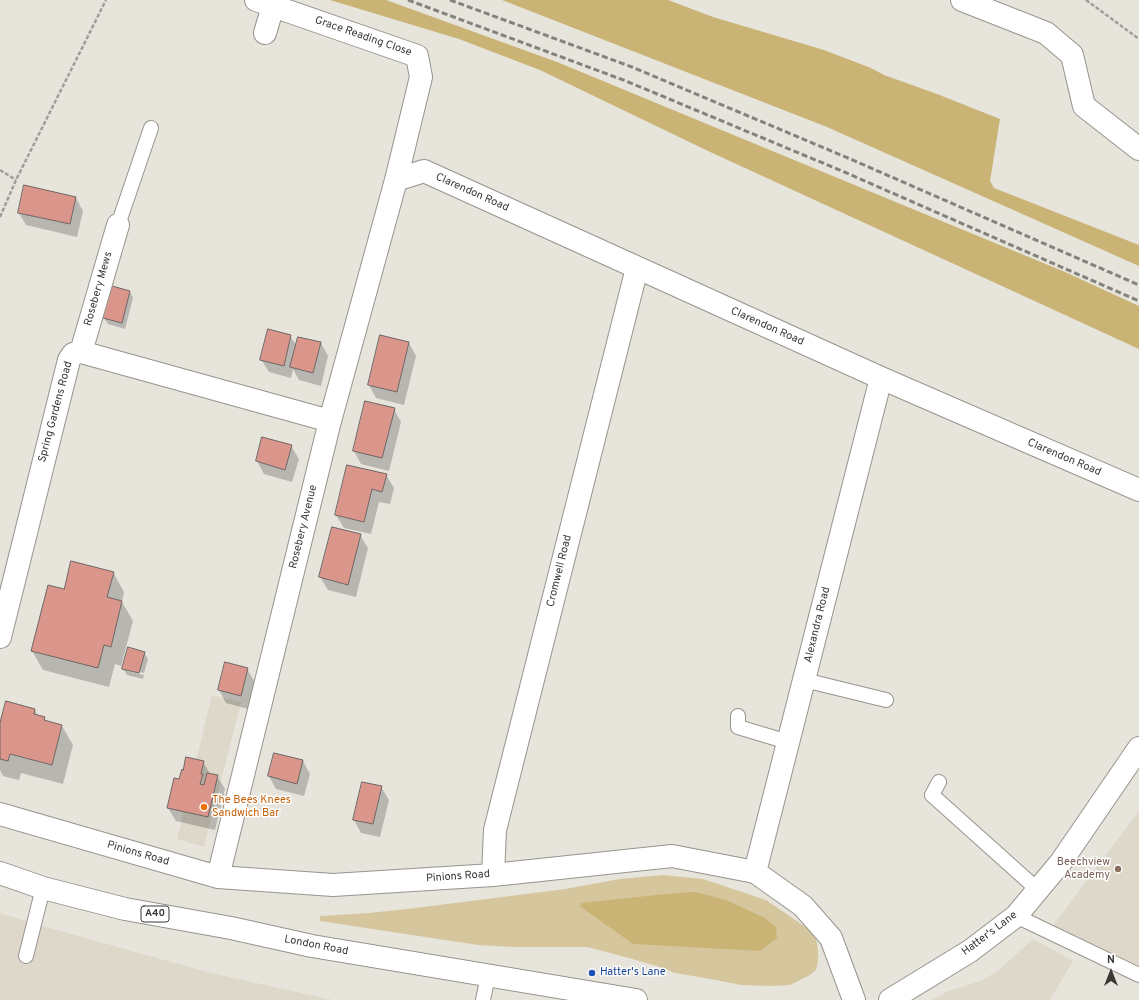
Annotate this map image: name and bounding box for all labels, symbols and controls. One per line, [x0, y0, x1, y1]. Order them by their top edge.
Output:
street label: Grace Reading Close [313, 14, 413, 60]
street label: Clarendon Road [433, 171, 511, 215]
street label: Rosebery Mews [82, 250, 116, 328]
street label: Clarendon Road [728, 305, 806, 349]
street label: Spring Gardens Road [36, 360, 76, 464]
street label: Clarendon Road [1025, 437, 1103, 479]
street label: Rosebery Avenue [287, 484, 321, 570]
street label: Cromwell Road [545, 534, 575, 608]
street label: Alexandra Road [802, 586, 834, 664]
place label: The Bees Knees Sandwich Bar [212, 794, 291, 820]
marker: The Bees Knees Sandwich Bar [199, 802, 209, 812]
street label: Pinions Road [105, 839, 171, 869]
place label: Beechview Academy [1057, 856, 1110, 882]
marker: Beechview Academy [1113, 864, 1123, 874]
street label: Pinions Road [426, 868, 490, 886]
road number: A40 [141, 906, 169, 922]
street label: Hatter's Lane [960, 909, 1020, 959]
street label: London Road [283, 933, 349, 959]
north arrow [1091, 952, 1131, 992]
text: N [1107, 953, 1115, 967]
place label: Hatter's Lane [600, 966, 666, 980]
marker: Hatter's Lane [587, 968, 597, 978]

